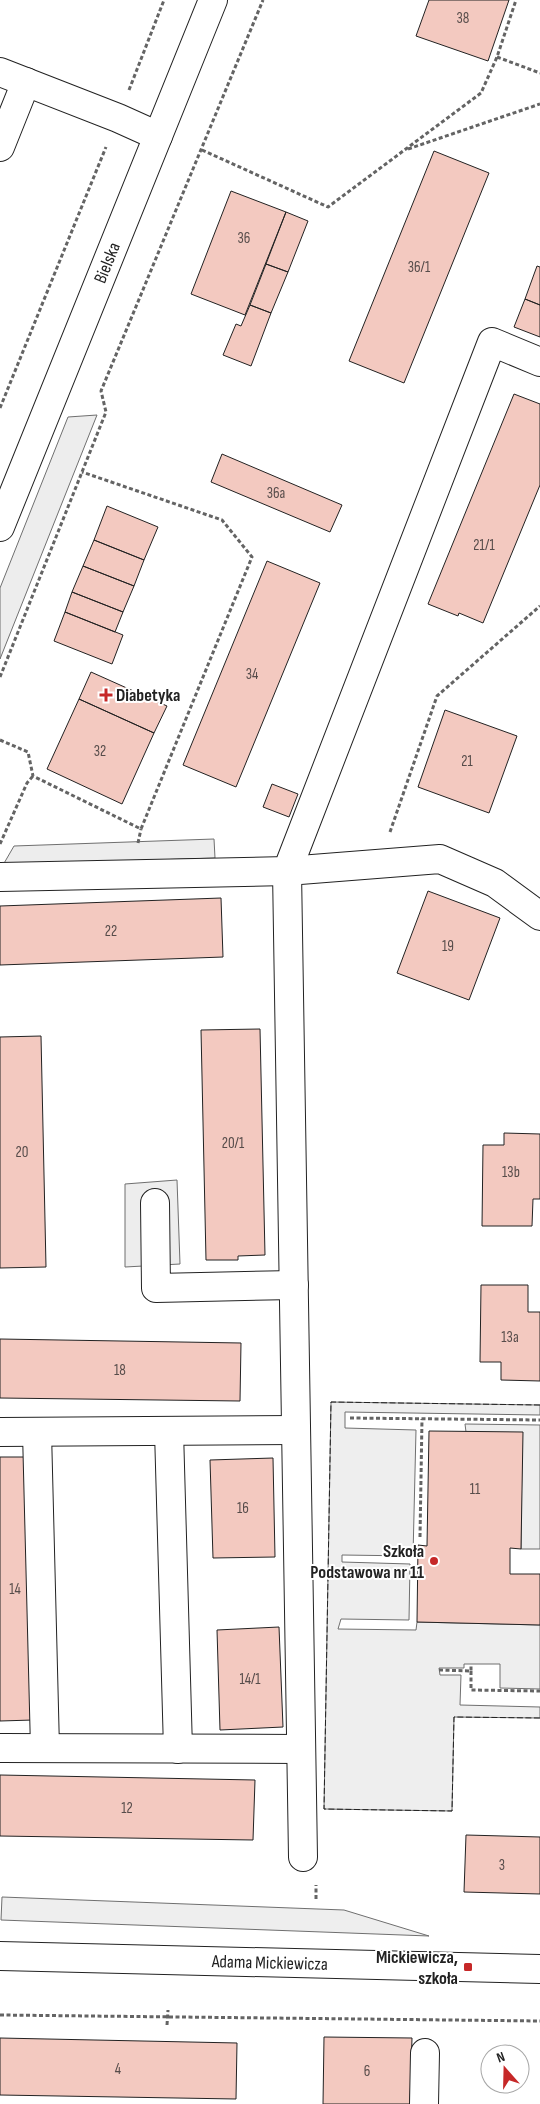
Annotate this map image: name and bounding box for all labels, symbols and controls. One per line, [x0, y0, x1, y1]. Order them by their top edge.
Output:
house number: 38 [457, 9, 469, 28]
house number: 36 [238, 229, 250, 248]
street label: Bielska [90, 239, 125, 286]
house number: 36/1 [408, 258, 431, 277]
house number: 36a [267, 484, 286, 503]
house number: 21/1 [473, 536, 495, 555]
house number: 34 [246, 665, 258, 684]
place label: Diabetyka [116, 685, 180, 706]
marker: Diabetyka [100, 689, 112, 701]
house number: 32 [94, 742, 106, 761]
house number: 21 [461, 752, 473, 771]
house number: 22 [105, 922, 117, 941]
house number: 19 [442, 937, 454, 956]
house number: 20/1 [222, 1134, 245, 1153]
house number: 20 [16, 1143, 28, 1162]
house number: 13b [502, 1163, 520, 1182]
house number: 13a [501, 1328, 519, 1347]
house number: 18 [114, 1361, 126, 1380]
house number: 11 [470, 1480, 481, 1499]
house number: 16 [237, 1499, 249, 1518]
place label: Szkoła Podstawowa nr 11 [310, 1541, 424, 1583]
marker: Szkoła Podstawowa nr 11 [428, 1555, 440, 1567]
house number: 14 [9, 1580, 21, 1599]
house number: 14/1 [239, 1670, 261, 1689]
house number: 12 [121, 1799, 133, 1818]
house number: 3 [499, 1856, 505, 1875]
place label: Mickiewicza, szkoła [376, 1947, 458, 1989]
street label: Adama Mickiewicza [211, 1951, 328, 1975]
marker: Mickiewicza, szkoła [462, 1961, 474, 1973]
north arrow [480, 2044, 530, 2094]
text: N [494, 2048, 507, 2067]
house number: 4 [115, 2060, 121, 2079]
house number: 6 [364, 2062, 370, 2081]

